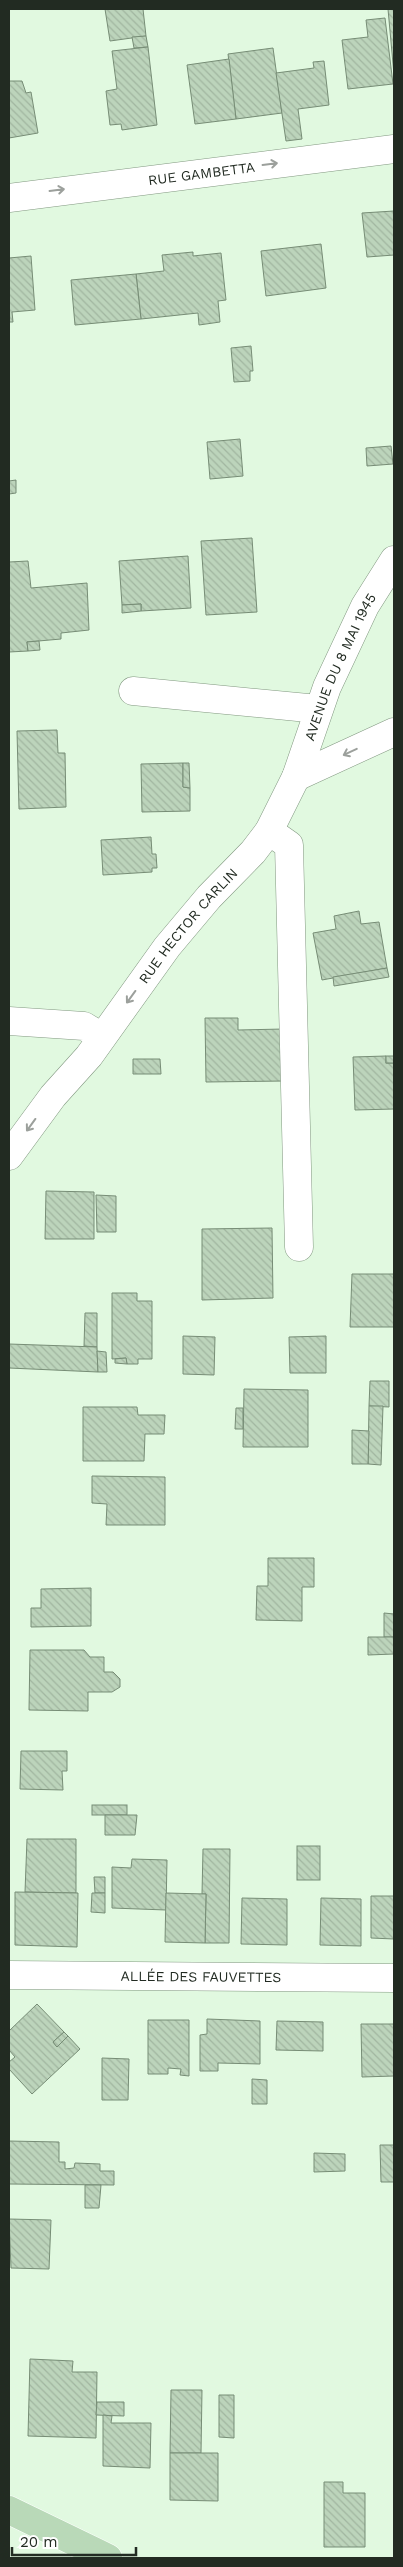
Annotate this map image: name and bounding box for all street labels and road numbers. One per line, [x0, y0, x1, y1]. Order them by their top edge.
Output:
street label: RUE GAMBETTA [147, 159, 256, 188]
street label: AVENUE DU 8 MAI 1945 [301, 590, 379, 743]
street label: RUE HECTOR CARLIN [136, 865, 241, 987]
street label: ALLÉE DES FAUVETTES [121, 1968, 281, 1985]

